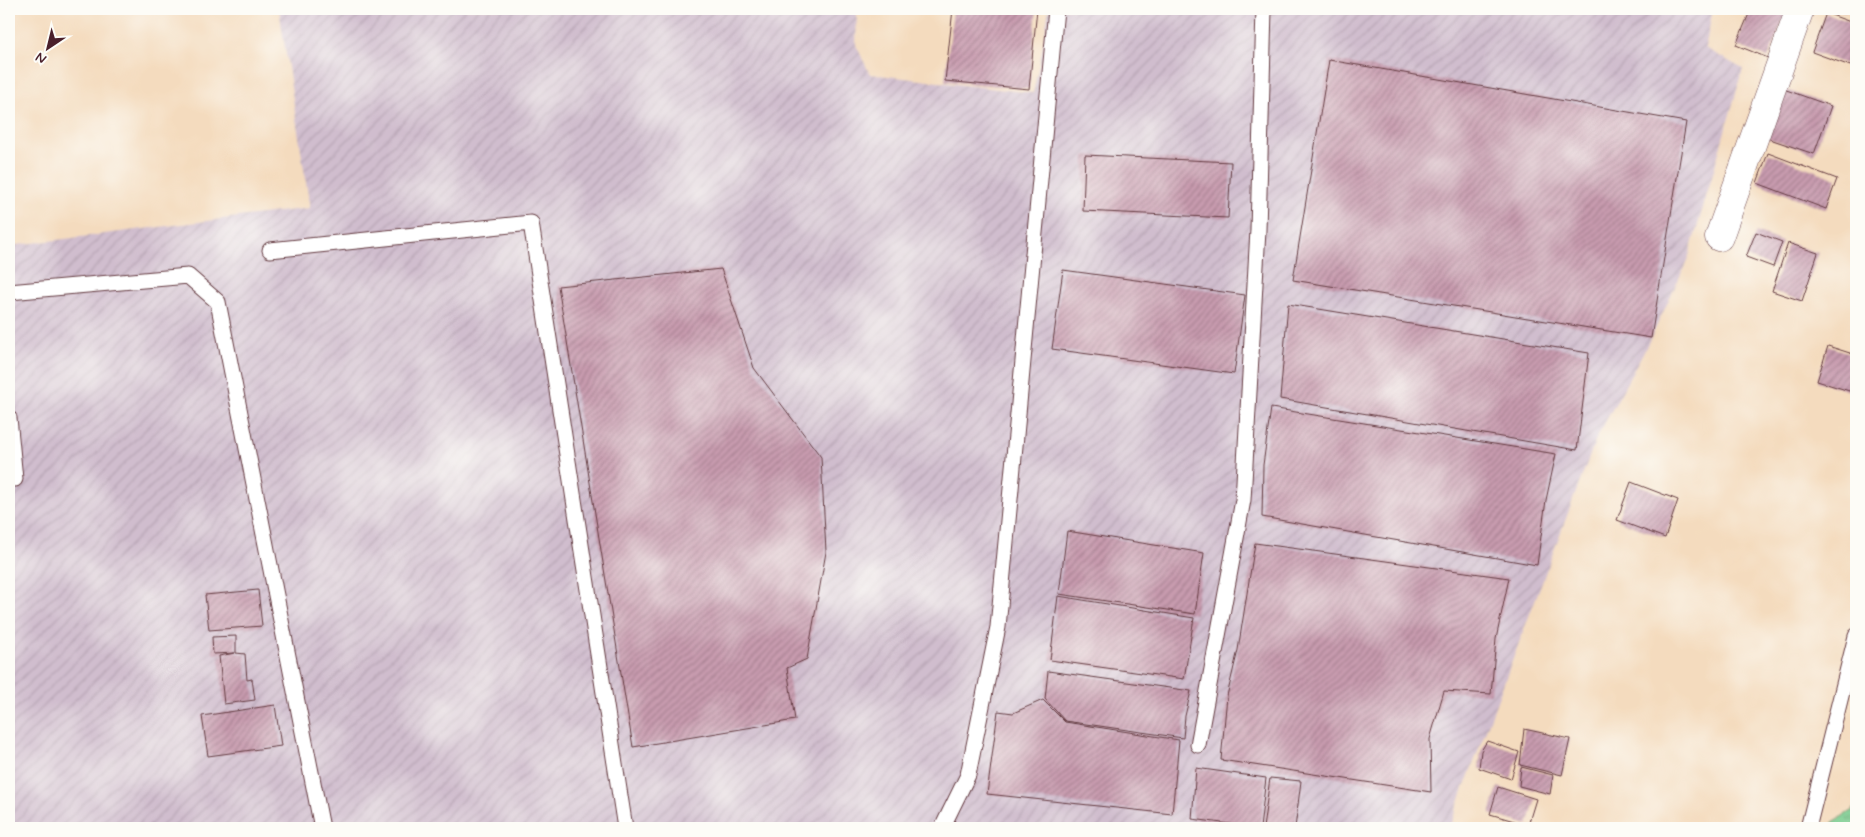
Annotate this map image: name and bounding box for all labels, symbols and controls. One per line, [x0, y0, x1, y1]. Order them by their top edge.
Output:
north arrow [22, 22, 72, 72]
text: N [32, 48, 50, 68]

